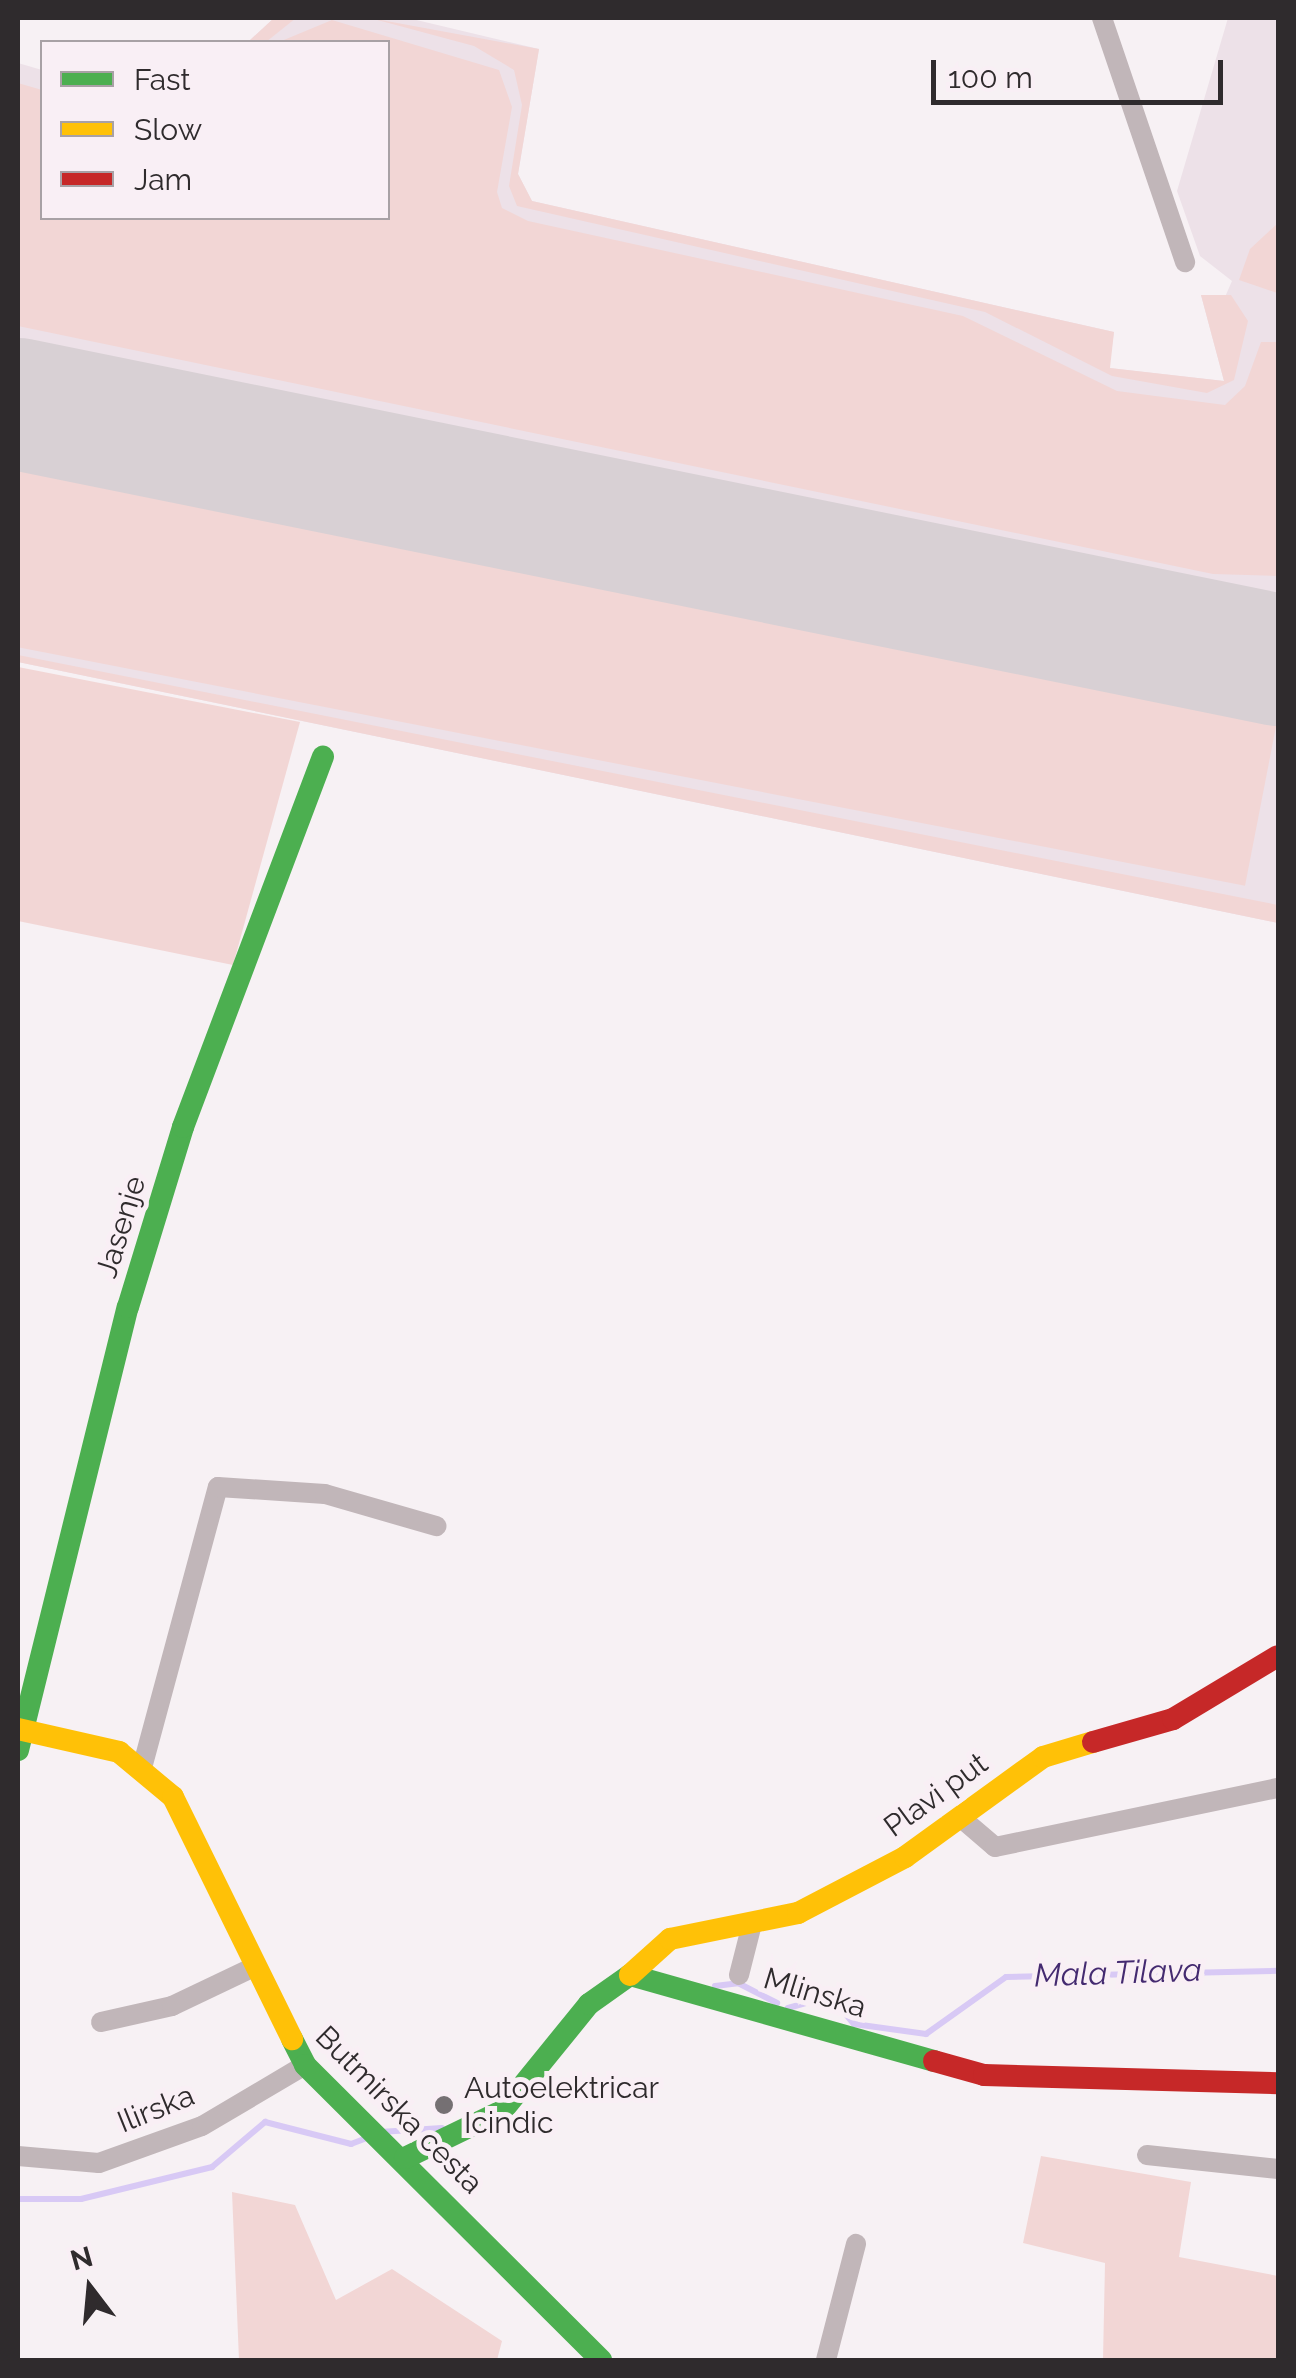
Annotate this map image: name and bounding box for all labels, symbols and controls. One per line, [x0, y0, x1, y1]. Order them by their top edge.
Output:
legend [40, 40, 390, 220]
scale bar [936, 40, 1228, 102]
text: 100 m [948, 60, 1033, 95]
text: Fast [134, 62, 191, 97]
text: Slow [134, 112, 202, 147]
text: Jam [134, 162, 192, 197]
street label: Jasenje [89, 1172, 153, 1282]
street label: Plavi put [877, 1745, 995, 1845]
water label: Mala Tilava [1033, 1951, 1203, 1995]
street label: Mlinska [759, 1960, 871, 2026]
street label: Butmirska cesta [308, 2019, 490, 2201]
place label: Autoelektricar Icindic [464, 2070, 659, 2140]
street label: Ilirska [112, 2077, 200, 2141]
marker: Autoelektricar Icindic [433, 2094, 455, 2116]
north arrow [40, 2238, 140, 2338]
text: N [67, 2240, 96, 2277]

